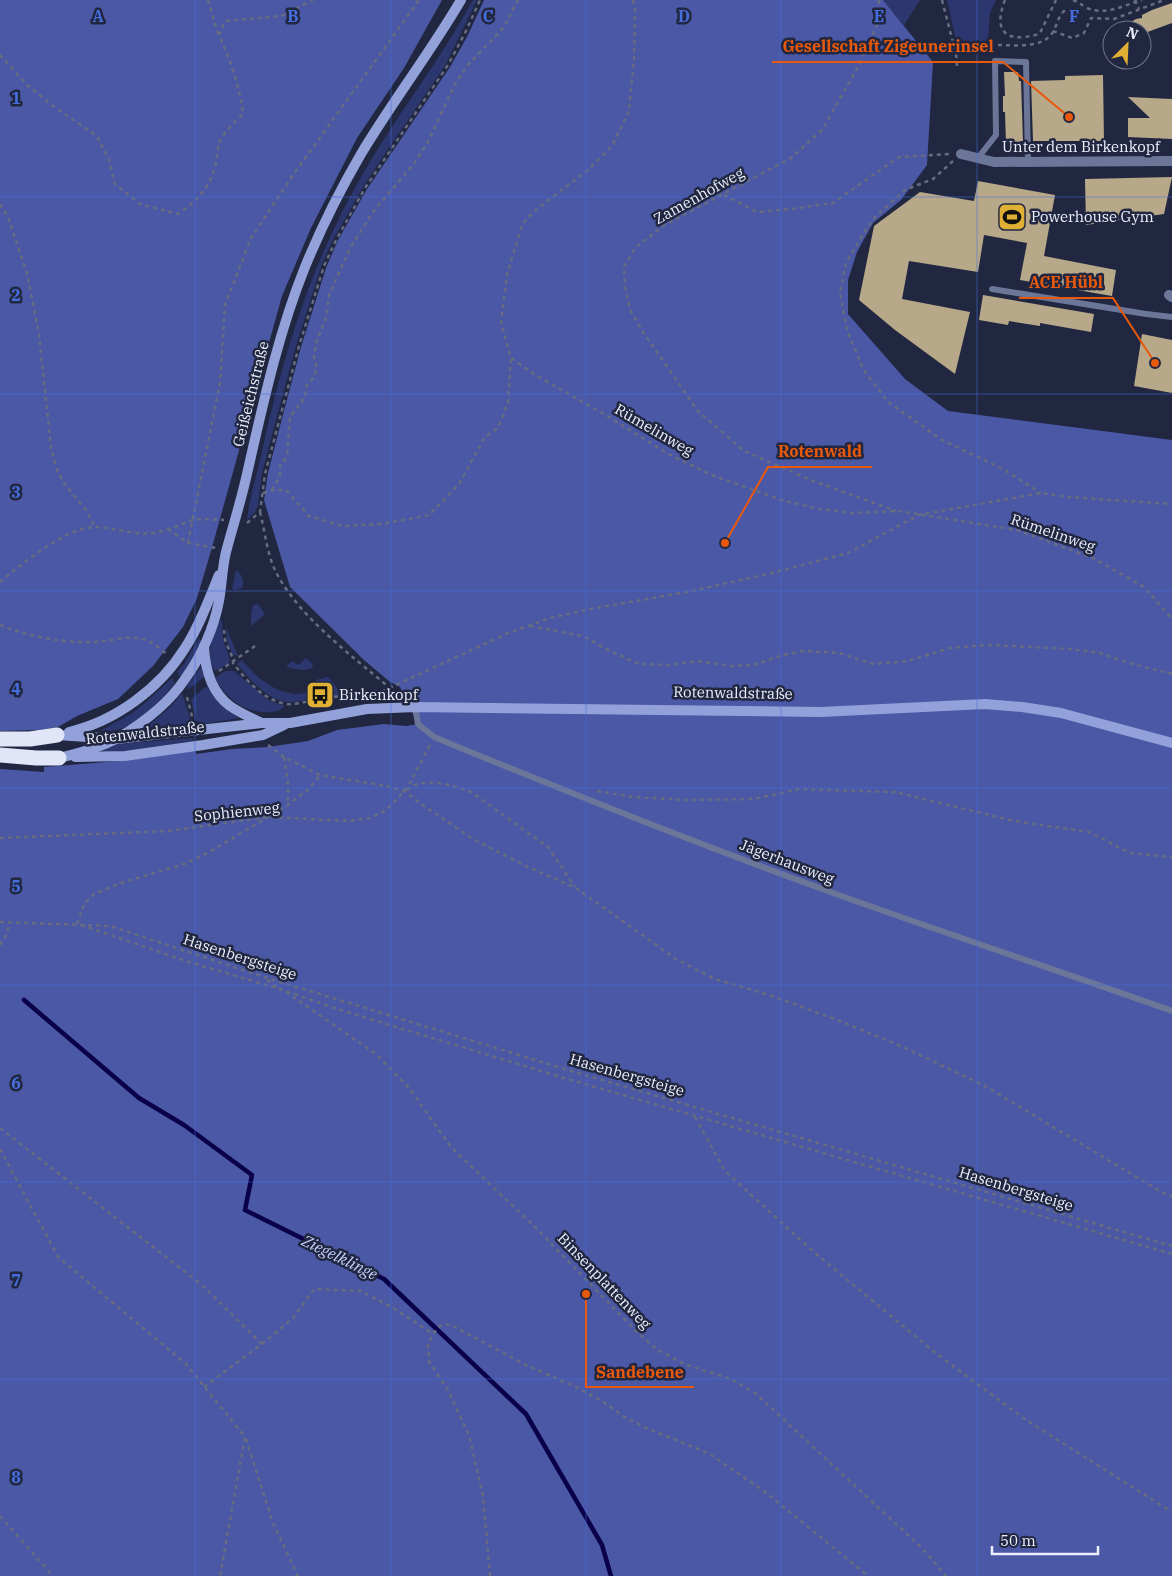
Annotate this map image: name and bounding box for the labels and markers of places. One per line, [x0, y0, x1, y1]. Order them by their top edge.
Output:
callout: Gesellschaft Zigeunerinsel [772, 31, 1003, 62]
sports icon: Powerhouse Gym [997, 202, 1027, 232]
place label: Powerhouse Gym [1031, 207, 1154, 226]
callout: ACE Hübl [1019, 267, 1113, 298]
callout: Rotenwald [768, 436, 872, 467]
bus stop icon: Birkenkopf [305, 680, 335, 710]
place label: Birkenkopf [339, 685, 419, 704]
callout: Sandebene [586, 1356, 694, 1387]

